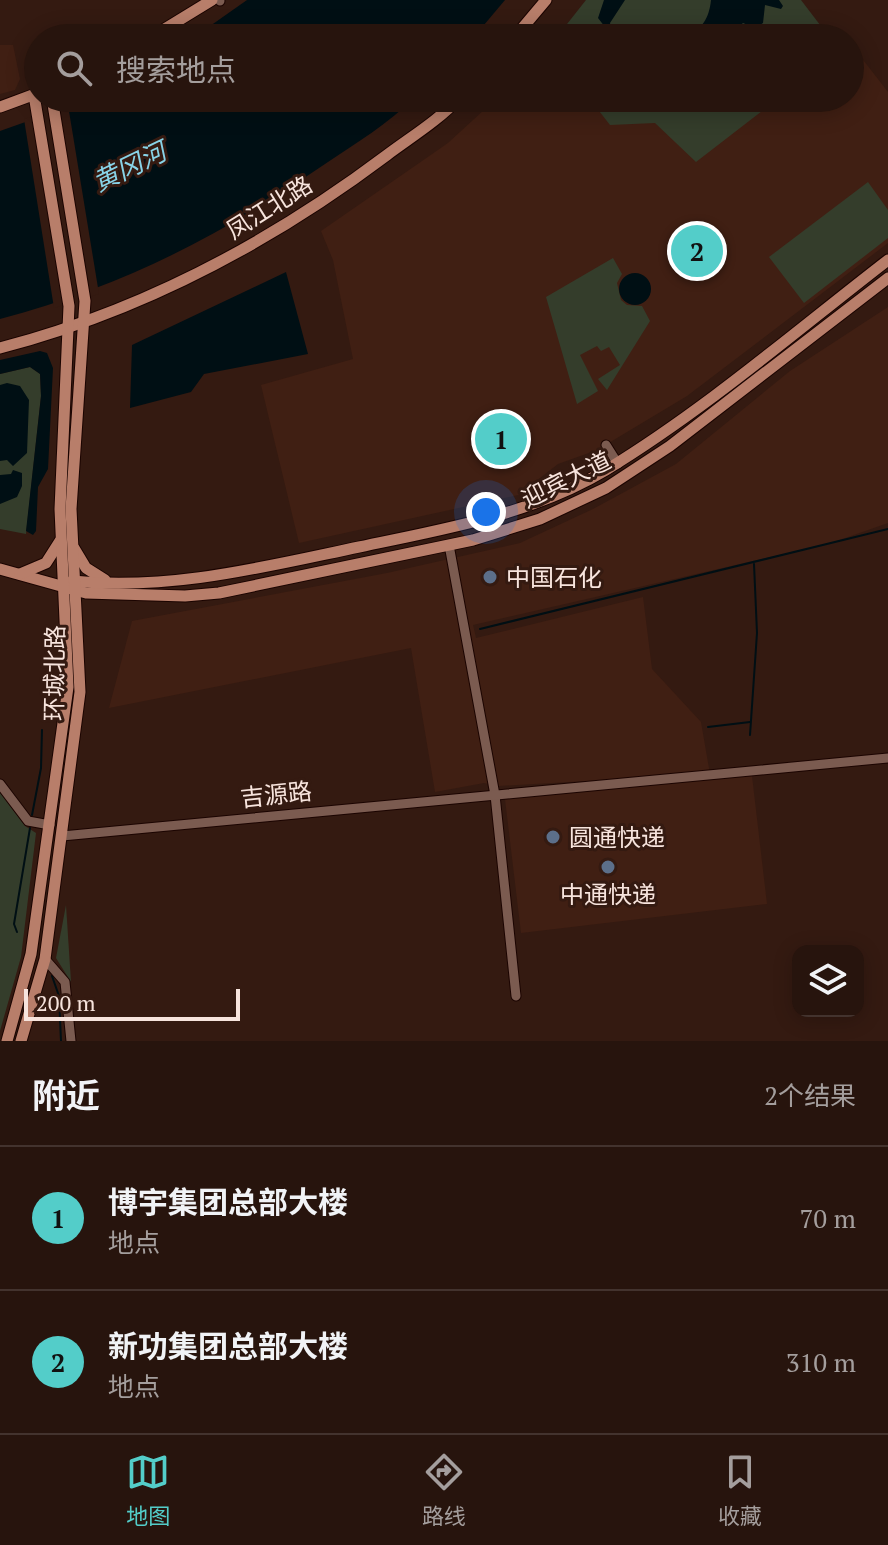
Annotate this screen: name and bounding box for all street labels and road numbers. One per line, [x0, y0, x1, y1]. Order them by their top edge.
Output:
street label: 凤江北路 [220, 168, 318, 246]
street label: 迎宾大道 [516, 444, 616, 514]
street label: 环城北路 [37, 625, 71, 721]
street label: 吉源路 [239, 774, 313, 814]

